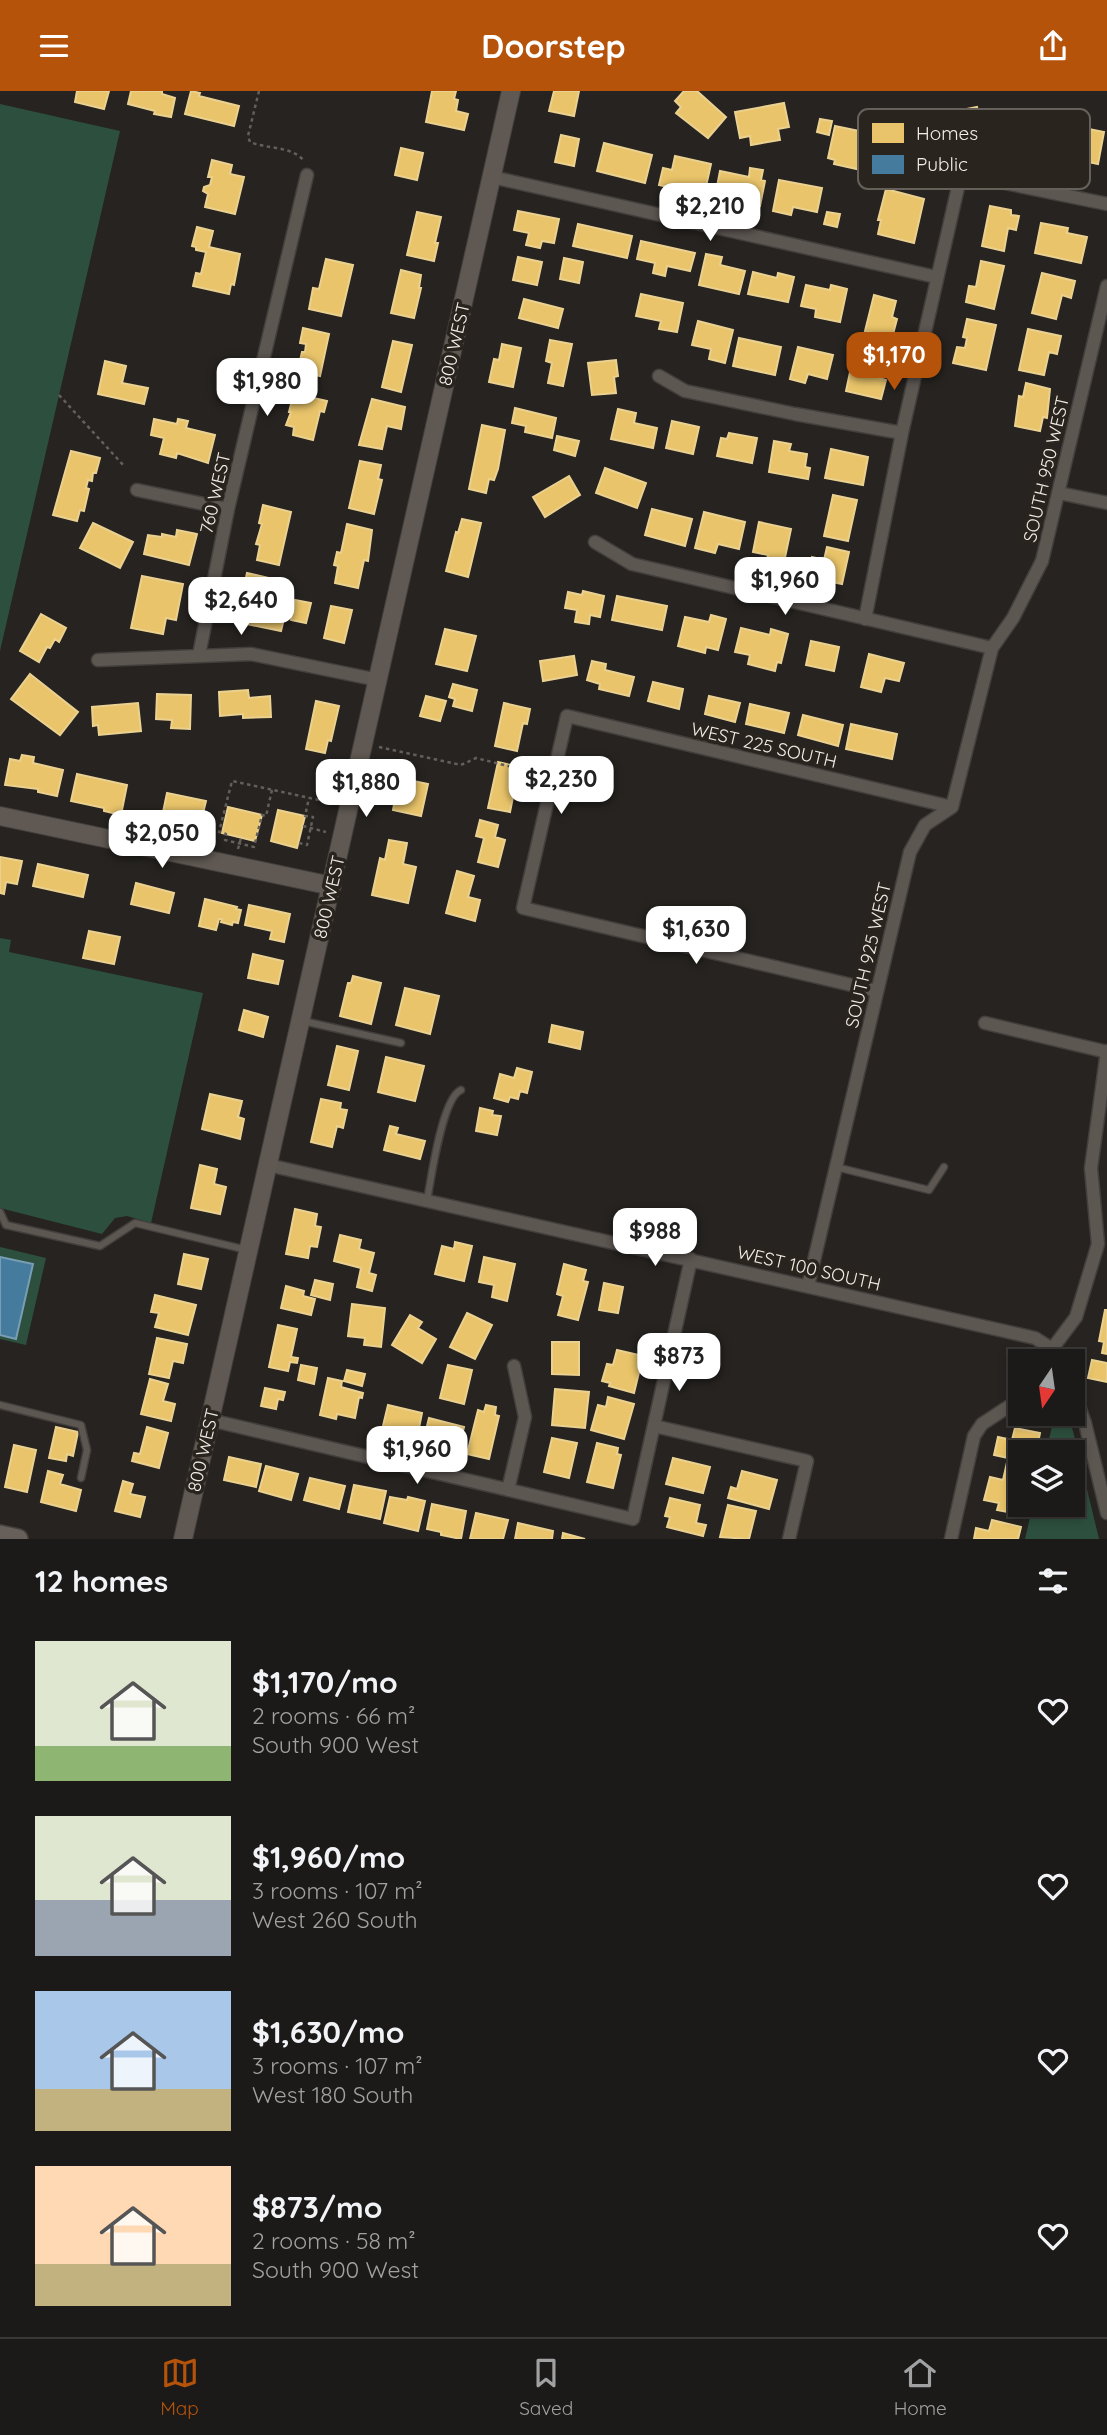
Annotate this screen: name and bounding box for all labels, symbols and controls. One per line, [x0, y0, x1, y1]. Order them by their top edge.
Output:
text: Doorstep [481, 26, 626, 66]
icon: menu [35, 27, 73, 65]
icon: share [1034, 27, 1072, 65]
legend [858, 109, 1090, 189]
text: Homes [916, 121, 978, 145]
text: Public [916, 152, 968, 176]
pin: $2,210 [653, 183, 767, 243]
text: $2,210 [675, 191, 745, 220]
street label: 800 WEST [433, 300, 475, 388]
pin: $1,170 [837, 333, 951, 392]
text: $1,170 [862, 340, 926, 369]
pin: $1,980 [210, 359, 324, 418]
text: $1,980 [233, 366, 301, 395]
street label: SOUTH 950 WEST [1018, 393, 1074, 544]
street label: 760 WEST [195, 450, 236, 536]
pin: $1,960 [728, 557, 842, 617]
text: $1,960 [751, 565, 819, 594]
pin: $2,640 [184, 577, 298, 637]
text: $2,640 [204, 585, 278, 614]
street label: WEST 225 SOUTH [689, 717, 839, 773]
pin: $2,230 [504, 757, 618, 816]
pin: $1,880 [309, 759, 423, 819]
text: $2,230 [525, 764, 597, 793]
text: $1,880 [332, 767, 400, 796]
pin: $2,050 [105, 811, 219, 870]
text: $2,050 [125, 818, 199, 847]
street label: 800 WEST [308, 853, 350, 941]
street label: SOUTH 925 WEST [840, 880, 896, 1030]
pin: $1,630 [639, 907, 753, 966]
text: $1,630 [662, 914, 730, 943]
pin: $988 [614, 1209, 696, 1268]
text: $988 [629, 1216, 681, 1245]
street label: WEST 100 SOUTH [735, 1240, 883, 1296]
pin: $873 [638, 1333, 720, 1393]
text: $873 [653, 1341, 705, 1370]
north arrow [1008, 1349, 1085, 1426]
map controls [1008, 1349, 1085, 1517]
street label: 800 WEST [182, 1406, 224, 1494]
pin: $1,960 [360, 1427, 474, 1486]
text: $1,960 [383, 1434, 451, 1463]
button: layers [1008, 1440, 1085, 1517]
text: 12 homes [35, 1562, 168, 1600]
icon: filters [1034, 1562, 1072, 1600]
text: $1,170/mo [252, 1663, 398, 1701]
icon: home [91, 1669, 175, 1753]
icon: heart [1034, 1692, 1072, 1730]
text: 2 rooms · 66 m² [252, 1701, 415, 1730]
text: South 900 West [252, 1730, 419, 1759]
text: $1,960/mo [252, 1838, 405, 1876]
icon: home [91, 1844, 175, 1928]
icon: heart [1034, 1867, 1072, 1905]
text: 3 rooms · 107 m² [252, 1876, 423, 1905]
text: West 260 South [252, 1905, 418, 1934]
text: $1,630/mo [252, 2013, 404, 2051]
icon: home [91, 2019, 175, 2103]
icon: heart [1034, 2042, 1072, 2080]
text: 3 rooms · 107 m² [252, 2051, 423, 2080]
text: West 180 South [252, 2080, 413, 2109]
text: $873/mo [252, 2188, 382, 2226]
icon: home [91, 2194, 175, 2278]
icon: heart [1034, 2217, 1072, 2255]
text: 2 rooms · 58 m² [252, 2226, 415, 2255]
text: South 900 West [252, 2255, 419, 2284]
tab: Map [160, 2354, 199, 2420]
tab: Saved [519, 2354, 573, 2420]
tab: Home [894, 2354, 947, 2420]

